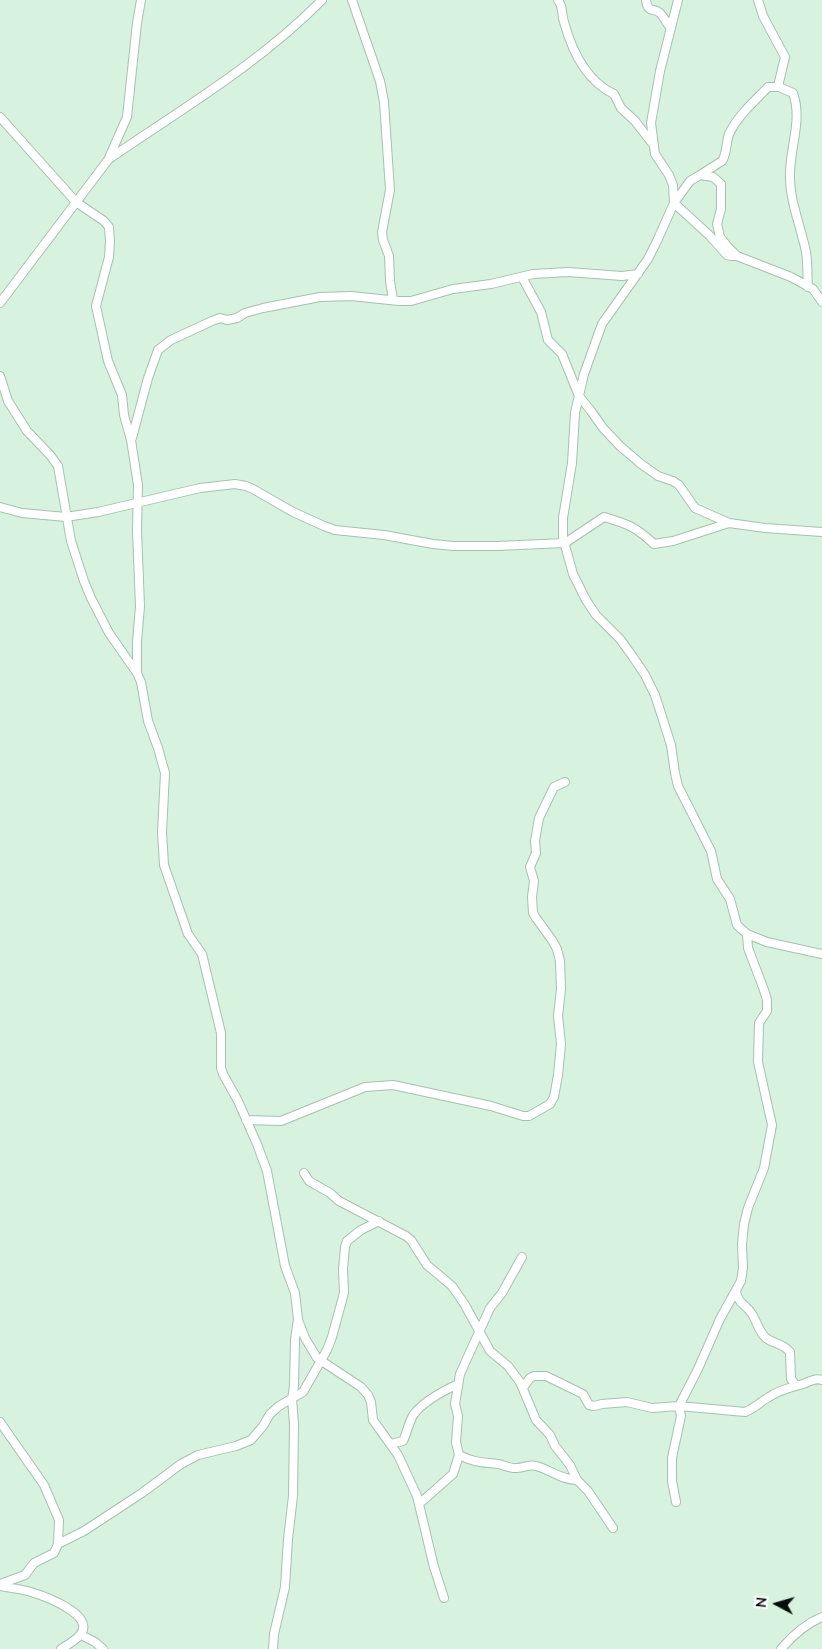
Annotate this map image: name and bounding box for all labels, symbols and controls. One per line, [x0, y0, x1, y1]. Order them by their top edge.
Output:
north arrow [752, 1579, 802, 1629]
text: N [752, 1596, 772, 1609]

